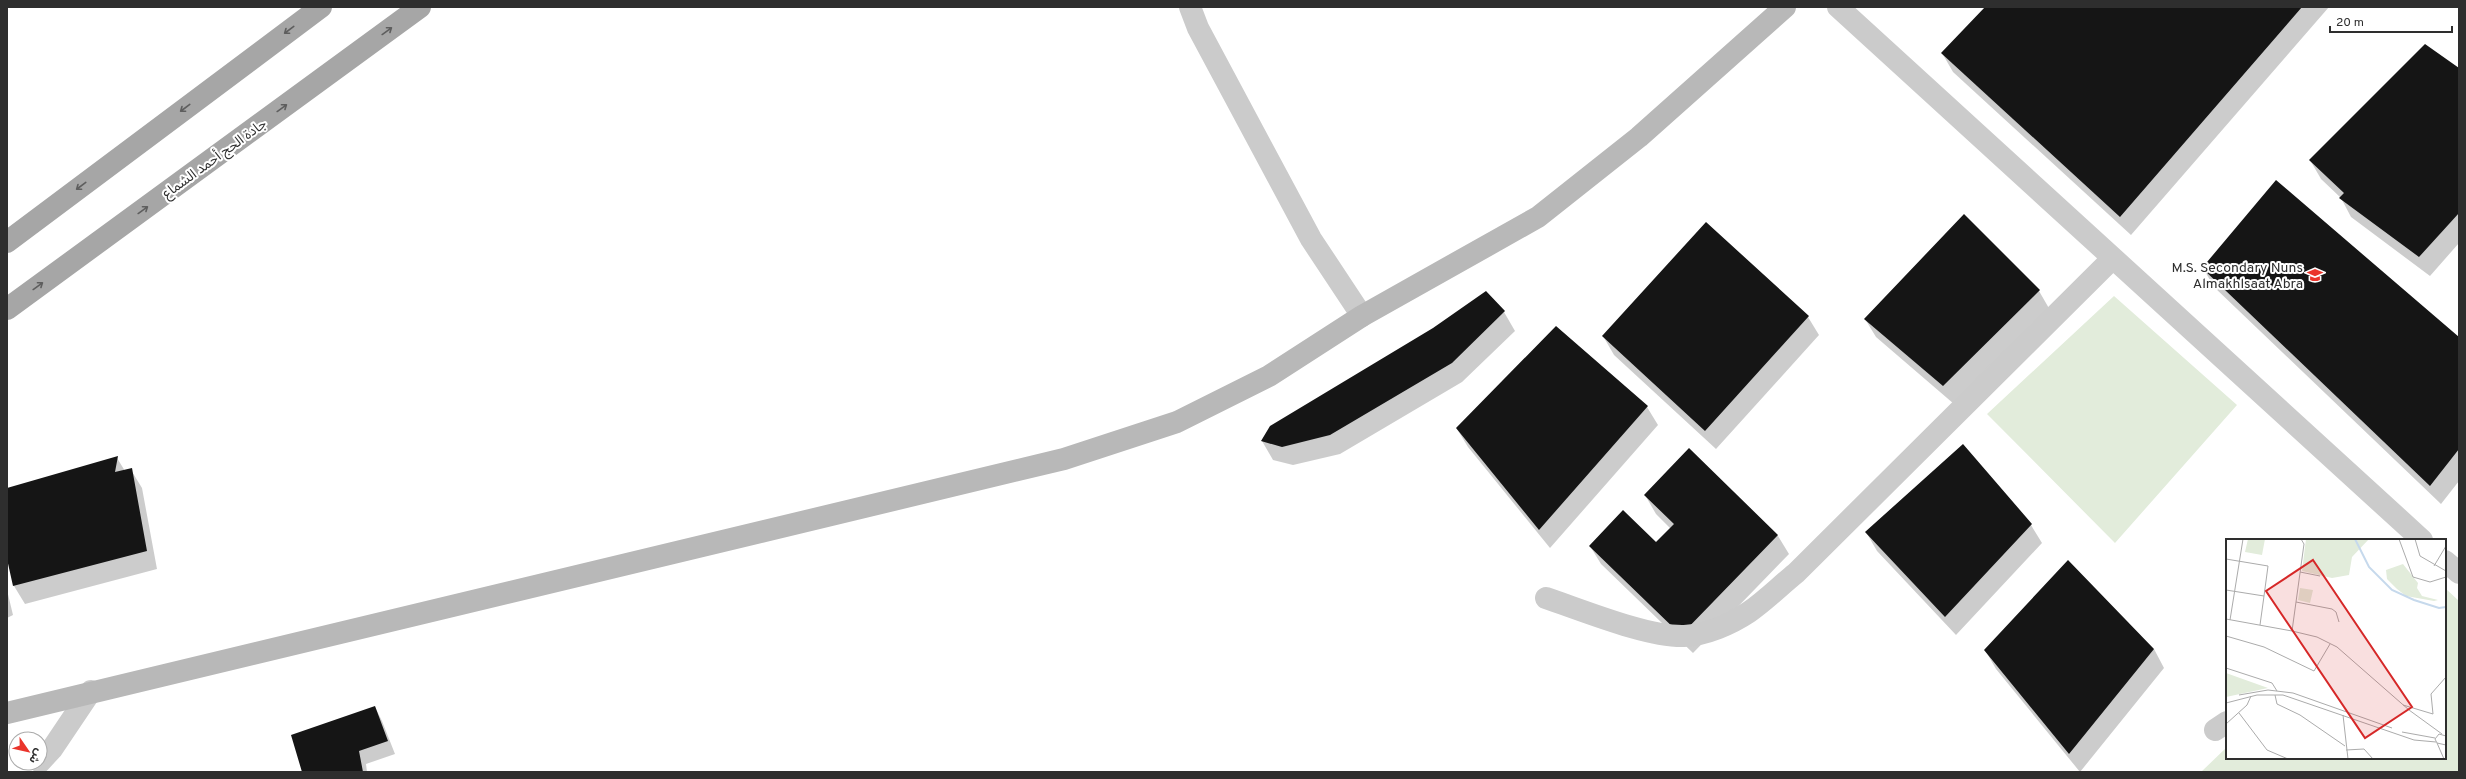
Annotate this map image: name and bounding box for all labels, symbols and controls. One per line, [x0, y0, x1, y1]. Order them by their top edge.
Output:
scale bar [2330, 8, 2452, 34]
text: 20 m [2336, 15, 2364, 31]
one-way arrow [284, 26, 295, 35]
one-way arrow [381, 27, 392, 35]
one-way arrow [180, 104, 191, 113]
one-way arrow [276, 104, 287, 112]
street label: جادة الحج أحمد الشماع [158, 114, 271, 204]
one-way arrow [76, 182, 87, 191]
one-way arrow [138, 206, 149, 214]
place label: M.S. Secondary Nuns Almakhlsaat Abra [2172, 260, 2303, 293]
school or university icon: M.S. Secondary Nuns Almakhlsaat Abra [2306, 266, 2324, 284]
one-way arrow [33, 282, 44, 291]
inset map [2226, 539, 2446, 759]
north arrow [8, 731, 48, 771]
text: ش [25, 746, 45, 766]

